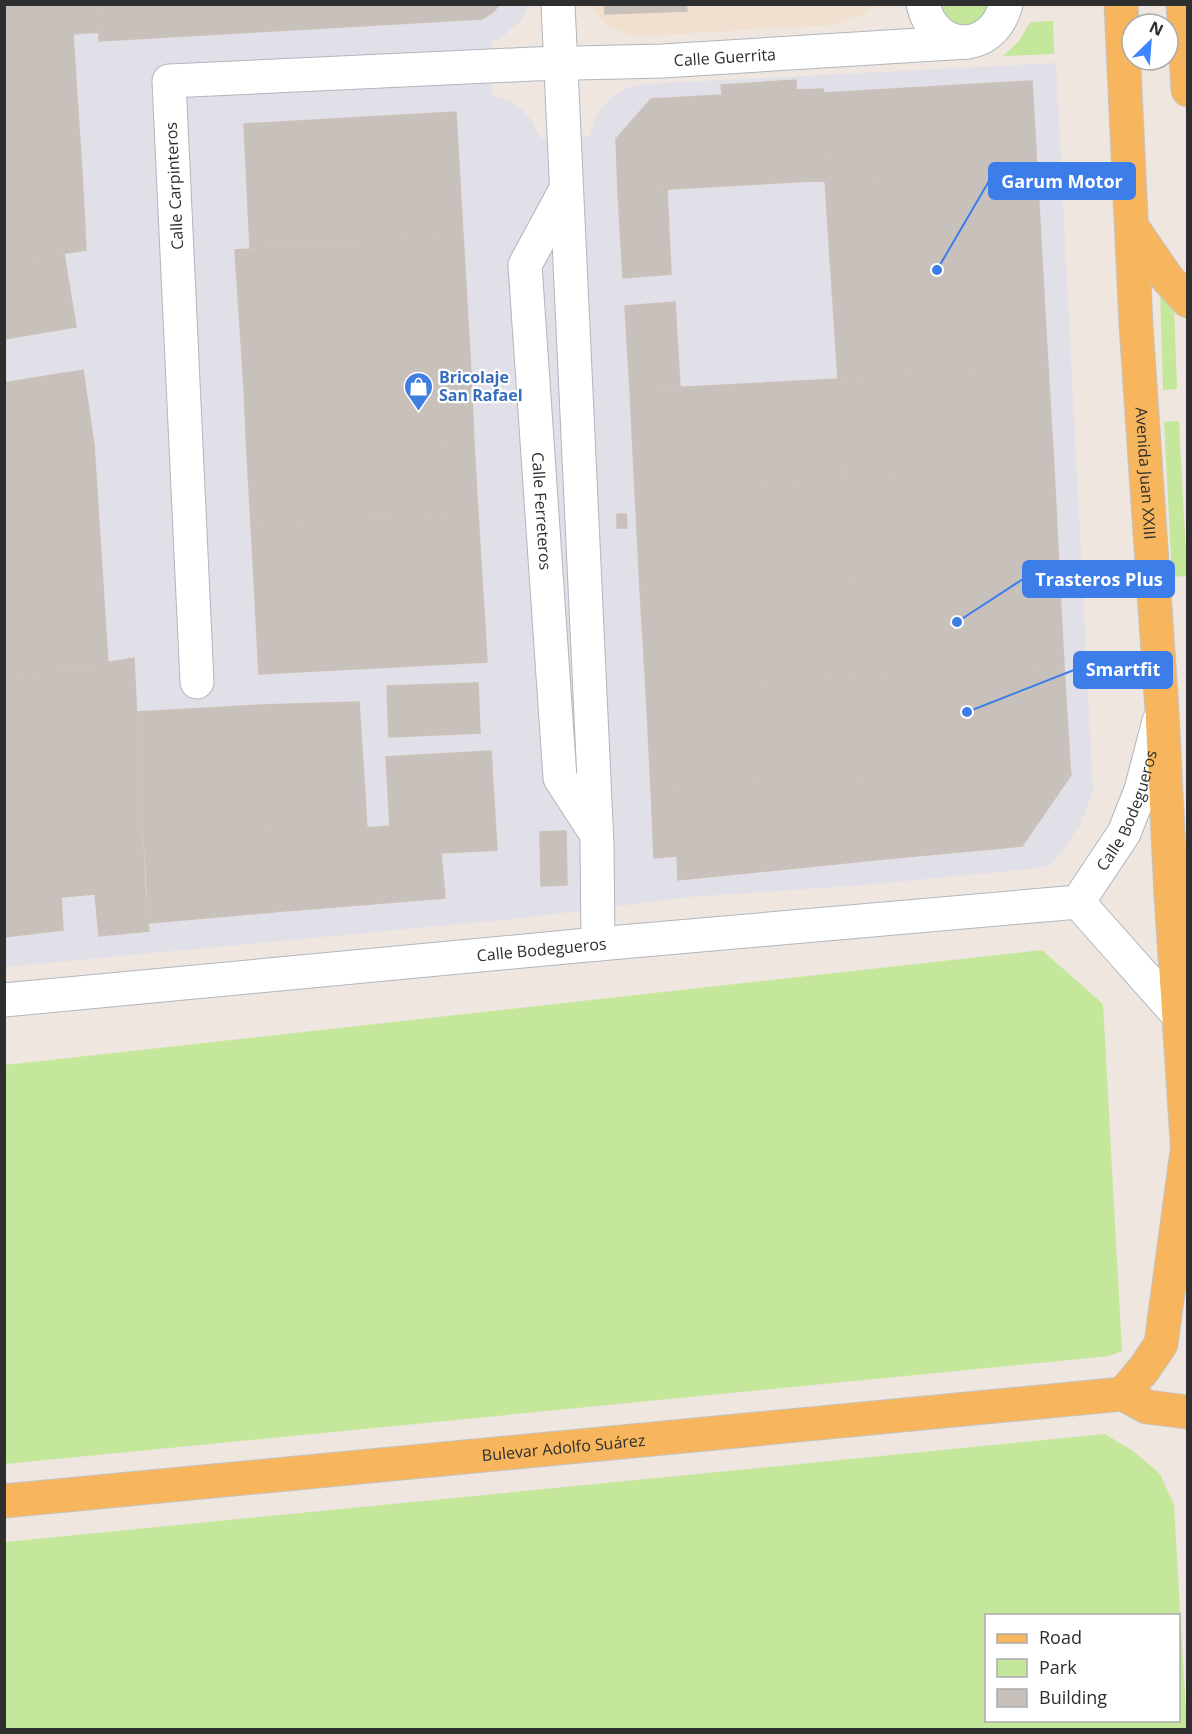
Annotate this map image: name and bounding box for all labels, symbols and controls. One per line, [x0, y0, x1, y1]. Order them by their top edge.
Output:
north arrow [1120, 12, 1180, 72]
text: N [1146, 16, 1167, 41]
street label: Calle Guerrita [673, 43, 777, 71]
street label: Calle Carpinteros [160, 122, 188, 250]
callout: Garum Motor [989, 163, 1135, 199]
text: Garum Motor [1001, 169, 1123, 193]
place label: Bricolaje San Rafael [439, 366, 523, 406]
shop icon: Bricolaje San Rafael [402, 370, 434, 412]
street label: Avenida Juan XXIII [1131, 406, 1161, 540]
street label: Calle Ferreteros [527, 451, 557, 571]
callout: Trasteros Plus [1023, 561, 1174, 597]
text: Trasteros Plus [1035, 567, 1163, 591]
callout: Smartfit [1074, 652, 1172, 688]
text: Smartfit [1086, 657, 1161, 681]
street label: Calle Bodegueros [1091, 748, 1162, 875]
street label: Calle Bodegueros [476, 932, 607, 966]
street label: Bulevar Adolfo Suárez [481, 1429, 646, 1466]
legend [985, 1614, 1180, 1722]
text: Road [1039, 1625, 1082, 1649]
text: Park [1039, 1655, 1077, 1679]
text: Building [1039, 1685, 1107, 1709]

